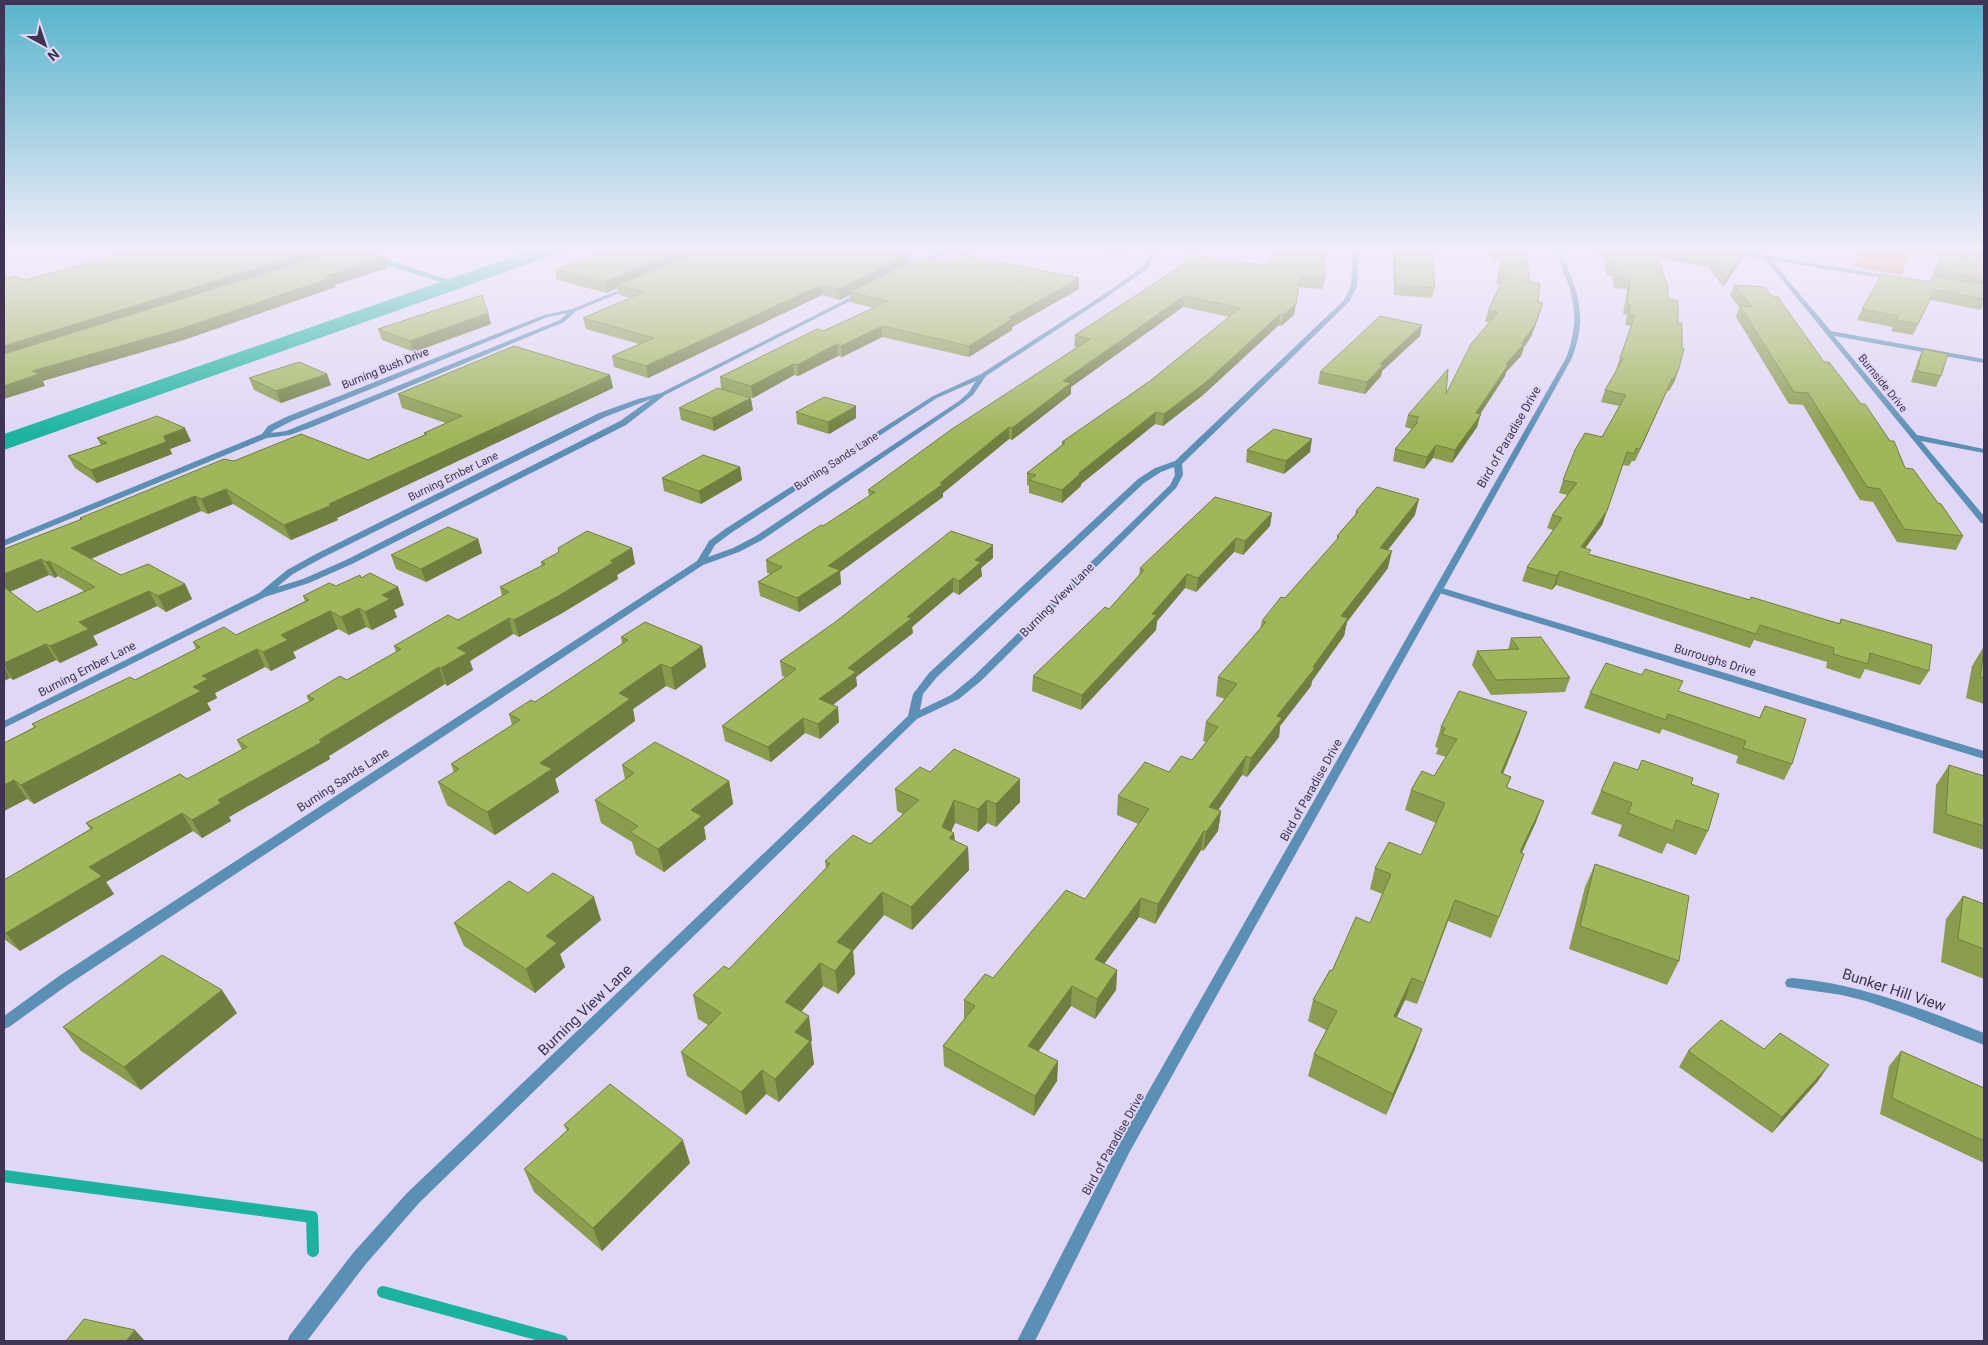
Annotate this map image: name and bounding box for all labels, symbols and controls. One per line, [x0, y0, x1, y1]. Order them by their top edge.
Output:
north arrow [20, 20, 70, 70]
text: N [44, 46, 62, 64]
street label: Burning Bush Drive [340, 345, 431, 392]
street label: Burnside Drive [1855, 352, 1910, 415]
street label: Bird of Paradise Drive [1474, 384, 1544, 490]
street label: Burning Sands Lane [792, 429, 881, 493]
street label: Burning Ember Lane [406, 449, 501, 504]
street label: Burning View Lane [1017, 560, 1097, 640]
street label: Burning Ember Lane [36, 638, 138, 700]
street label: Burroughs Drive [1672, 641, 1758, 679]
street label: Bird of Paradise Drive [1277, 736, 1345, 844]
street label: Burning Sands Lane [295, 745, 391, 815]
street label: Burning View Lane [534, 961, 636, 1059]
street label: Bunker Hill View [1840, 965, 1948, 1015]
street label: Bird of Paradise Drive [1079, 1090, 1147, 1198]

